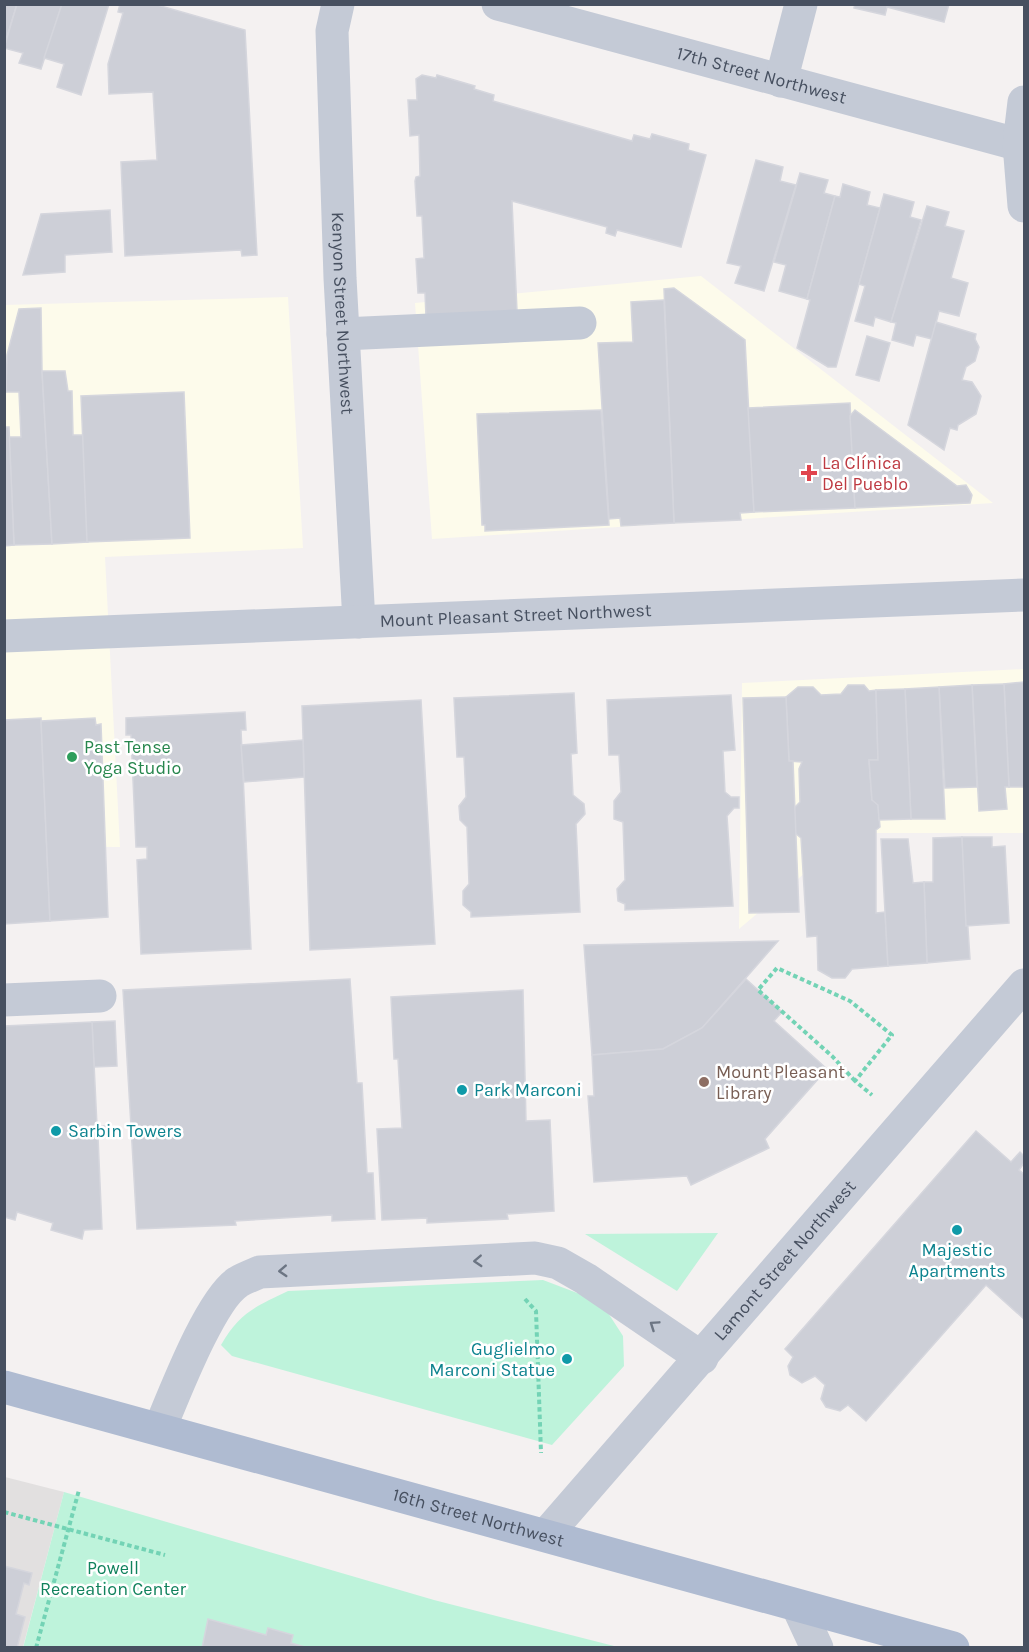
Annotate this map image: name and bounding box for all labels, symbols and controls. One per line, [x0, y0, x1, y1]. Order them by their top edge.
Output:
street label: 17th Street Northwest [674, 42, 849, 109]
street label: Kenyon Street Northwest [327, 211, 359, 415]
place label: La Clínica Del Pueblo [822, 452, 908, 495]
marker: La Clínica Del Pueblo [800, 464, 818, 482]
street label: Mount Pleasant Street Northwest [379, 599, 652, 632]
place label: Past Tense Yoga Studio [84, 736, 181, 779]
marker: Past Tense Yoga Studio [65, 750, 79, 764]
place label: Mount Pleasant Library [716, 1061, 845, 1104]
marker: Mount Pleasant Library [697, 1075, 711, 1089]
place label: Park Marconi [474, 1079, 582, 1101]
marker: Park Marconi [455, 1083, 469, 1097]
place label: Sarbin Towers [68, 1120, 182, 1142]
marker: Sarbin Towers [49, 1124, 63, 1138]
street label: Lamont Street Northwest [709, 1175, 861, 1345]
marker: Majestic Apartments [950, 1223, 964, 1237]
place label: Majestic Apartments [908, 1239, 1006, 1282]
one-way arrow [473, 1254, 482, 1267]
one-way arrow [278, 1264, 287, 1277]
one-way arrow [649, 1321, 660, 1332]
place label: Guglielmo Marconi Statue [429, 1338, 555, 1381]
marker: Guglielmo Marconi Statue [560, 1352, 574, 1366]
street label: 16th Street Northwest [390, 1483, 567, 1552]
park label: Powell Recreation Center [40, 1557, 186, 1600]

